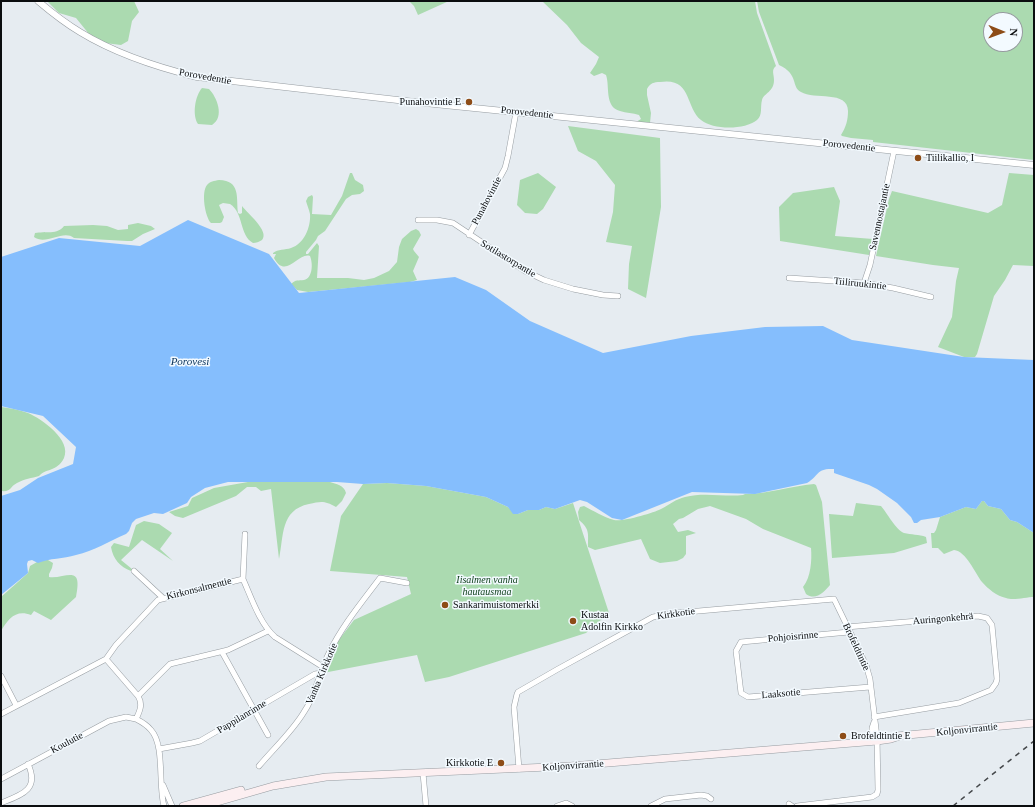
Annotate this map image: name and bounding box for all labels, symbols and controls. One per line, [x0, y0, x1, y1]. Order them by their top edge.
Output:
north arrow [983, 12, 1023, 52]
text: N [1008, 28, 1020, 36]
street label: Porovedentie [178, 67, 232, 87]
place label: Punahovintie E [400, 96, 461, 108]
marker: Punahovintie E [464, 97, 474, 107]
street label: Porovedentie [500, 104, 554, 122]
street label: Porovedentie [822, 137, 876, 155]
place label: Tiilikallio, I [926, 152, 974, 164]
marker: Tiilikallio, I [913, 153, 923, 163]
street label: Punahovintie [469, 175, 505, 227]
street label: Savennostajantie [867, 183, 893, 251]
street label: Sotilastorpantie [478, 238, 538, 280]
street label: Tiiliruukintie [833, 275, 887, 293]
water label: Porovesi [171, 355, 209, 369]
park label: Iisalmen vanha hautausmaa [456, 574, 518, 598]
street label: Kirkonsalmentie [165, 575, 233, 603]
place label: Sankarimuistomerkki [453, 599, 539, 611]
marker: Sankarimuistomerkki [440, 600, 450, 610]
street label: Kirkkotie [656, 605, 696, 623]
place label: Kustaa Adolfin Kirkko [581, 609, 643, 632]
street label: Auringonkehrä [912, 610, 974, 628]
marker: Kustaa Adolfin Kirkko [568, 616, 578, 626]
street label: Brofeldtintie [840, 621, 872, 673]
street label: Pohjoisrinne [767, 629, 819, 645]
street label: Vanha Kirkkotie [304, 641, 340, 707]
street label: Laaksotie [761, 686, 801, 702]
street label: Pappilanrinne [215, 698, 269, 736]
street label: Koljonvirrantie [936, 721, 998, 739]
street label: Koulutie [49, 729, 85, 757]
place label: Brofeldtintie E [851, 730, 911, 742]
marker: Brofeldtintie E [838, 731, 848, 741]
place label: Kirkkotie E [446, 757, 493, 769]
marker: Kirkkotie E [496, 758, 506, 768]
street label: Koljonvirrantie [542, 758, 604, 774]

